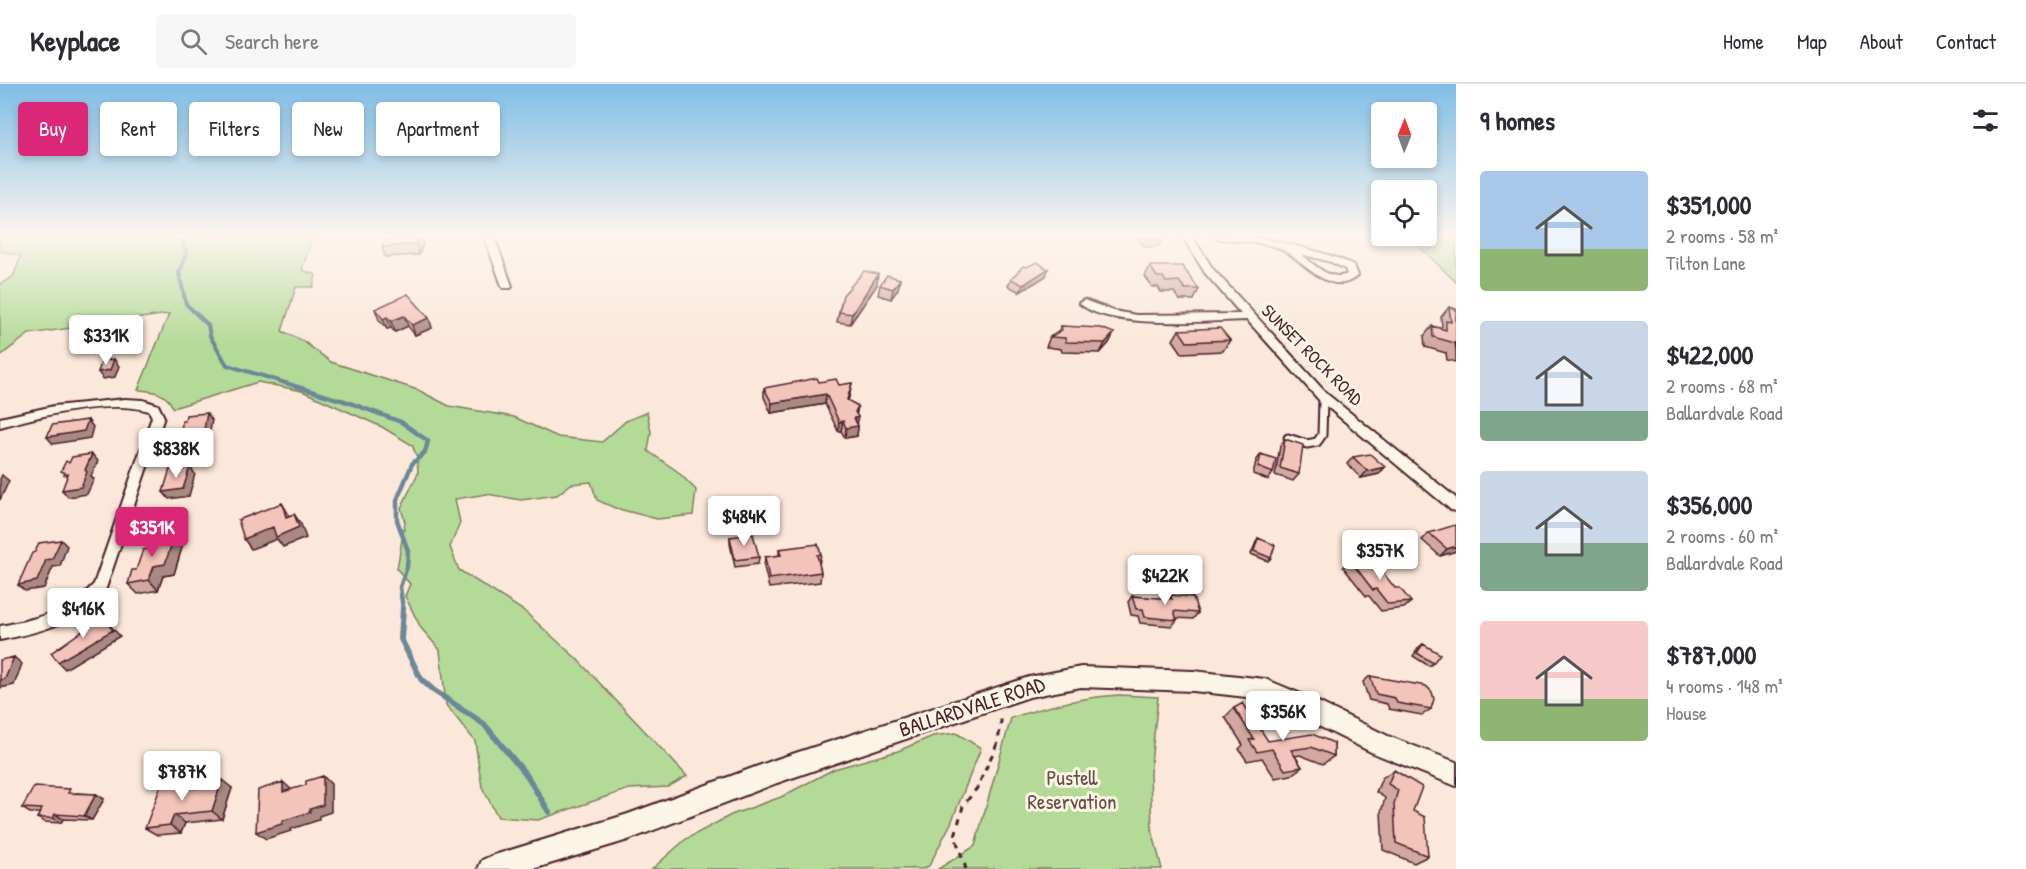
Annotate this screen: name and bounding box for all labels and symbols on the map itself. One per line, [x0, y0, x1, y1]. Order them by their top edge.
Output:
north arrow [1371, 102, 1437, 168]
street label: SUNSET ROCK ROAD [1256, 299, 1369, 411]
pin: $331K [64, 315, 148, 366]
pin: $838K [134, 428, 218, 479]
pin: $484K [702, 496, 786, 547]
pin: $351K [110, 507, 194, 558]
pin: $357K [1338, 530, 1422, 581]
pin: $422K [1123, 555, 1207, 606]
pin: $416K [41, 588, 125, 639]
street label: BALLARDVALE ROAD [895, 669, 1048, 744]
pin: $356K [1241, 691, 1325, 742]
pin: $787K [140, 751, 224, 802]
park label: Pustell Reservation [1028, 763, 1116, 816]

